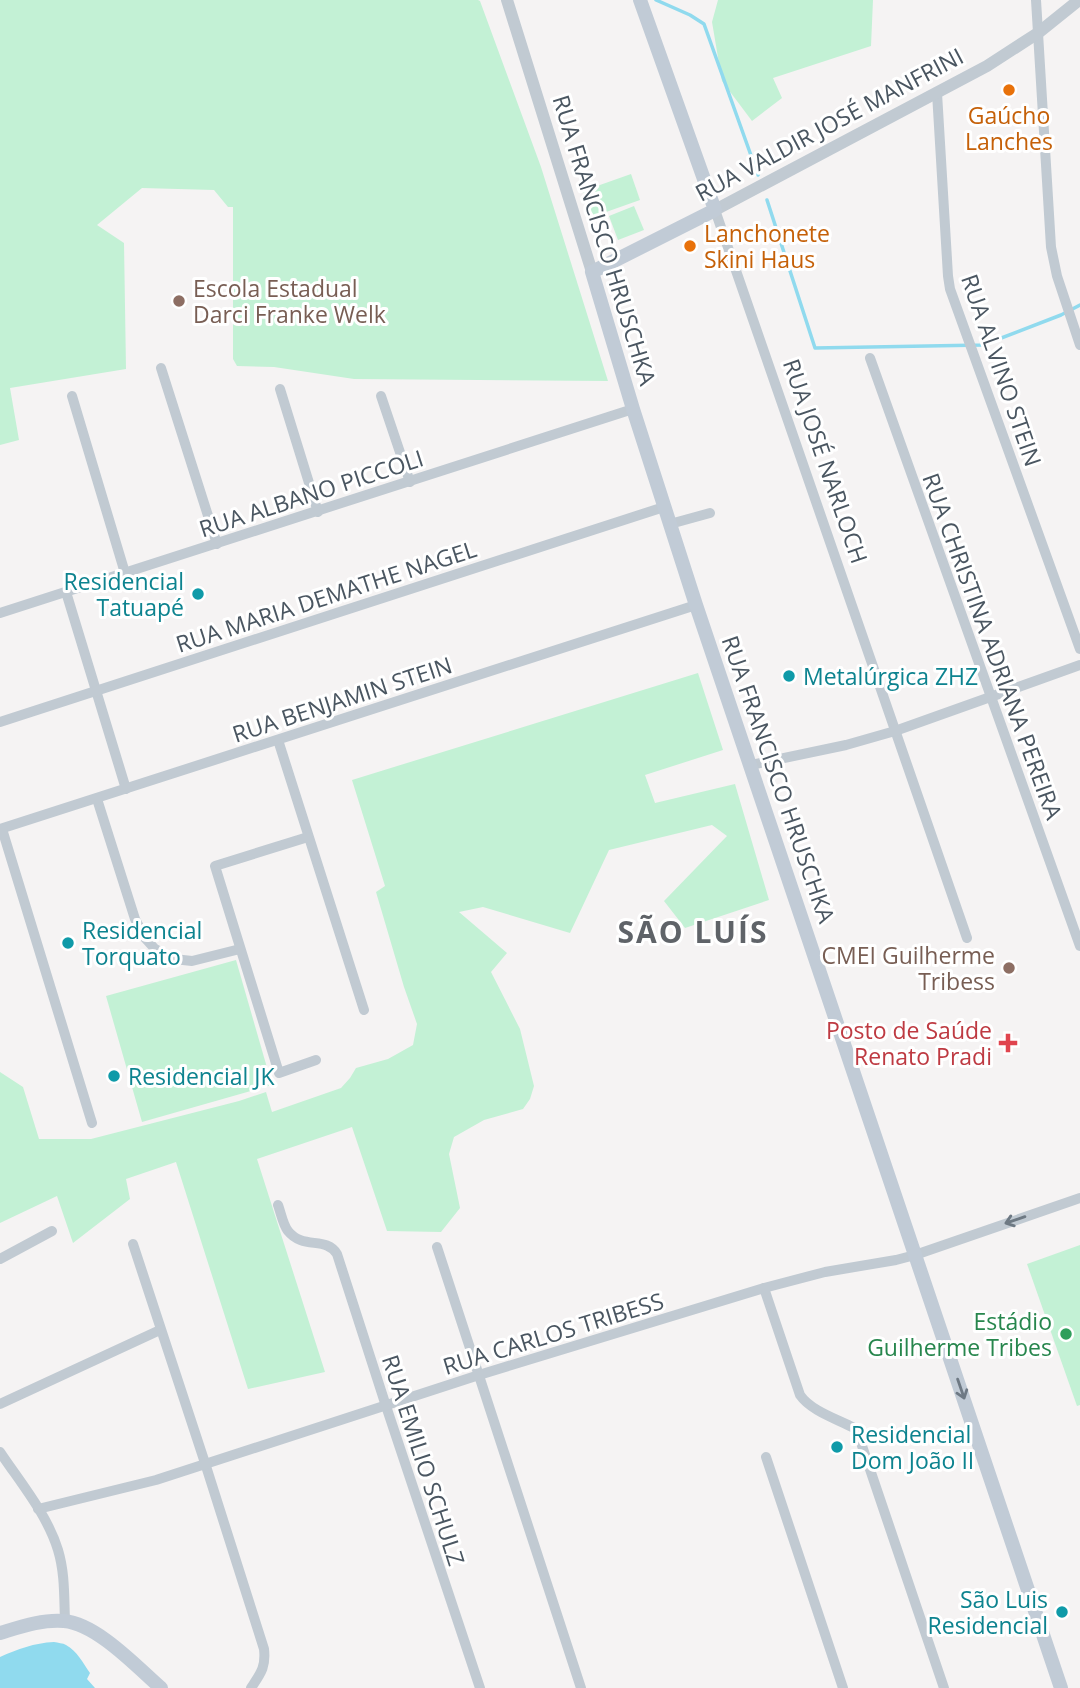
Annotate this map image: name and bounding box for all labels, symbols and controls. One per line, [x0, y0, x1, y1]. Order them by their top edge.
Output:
street label: RUA VALDIR JOSÉ MANFRINI [689, 40, 969, 208]
marker: Gaúcho Lanches [1001, 82, 1017, 98]
street label: RUA FRANCISCO HRUSCHKA [546, 91, 665, 389]
place label: Gaúcho Lanches [965, 99, 1053, 157]
place label: Lanchonete Skini Haus [704, 217, 830, 275]
marker: Lanchonete Skini Haus [682, 238, 698, 254]
street label: RUA ALVINO STEIN [954, 270, 1050, 470]
place label: Escola Estadual Darci Franke Welk [193, 272, 386, 330]
marker: Escola Estadual Darci Franke Welk [171, 293, 187, 309]
street label: RUA JOSÉ NARLOCH [776, 354, 876, 568]
street label: RUA ALBANO PICCOLI [195, 442, 427, 544]
street label: RUA CHRISTINA ADRIANA PEREIRA [915, 469, 1071, 824]
street label: RUA MARIA DEMATHE NAGEL [172, 532, 480, 660]
place label: Residencial Tatuapé [64, 565, 184, 623]
marker: Residencial Tatuapé [190, 586, 206, 602]
street label: RUA FRANCISCO HRUSCHKA [715, 631, 843, 927]
street label: RUA BENJAMIN STEIN [228, 648, 456, 750]
place label: Metalúrgica ZHZ [803, 660, 978, 692]
marker: Metalúrgica ZHZ [781, 668, 797, 684]
district label: SÃO LUÍS [618, 911, 768, 952]
place label: Residencial Torquato [82, 914, 202, 972]
marker: Residencial Torquato [60, 935, 76, 951]
place label: CMEI Guilherme Tribess [822, 939, 995, 997]
marker: CMEI Guilherme Tribess [1001, 960, 1017, 976]
place label: Posto de Saúde Renato Pradi [826, 1014, 992, 1072]
marker: Posto de Saúde Renato Pradi [998, 1033, 1018, 1053]
place label: Residencial JK [128, 1060, 276, 1092]
marker: Residencial JK [106, 1068, 122, 1084]
one-way arrow [1005, 1215, 1027, 1227]
street label: RUA CARLOS TRIBESS [439, 1284, 667, 1382]
place label: Estádio Guilherme Tribes [867, 1305, 1052, 1363]
marker: Estádio Guilherme Tribes [1058, 1326, 1074, 1342]
street label: RUA EMILIO SCHULZ [375, 1351, 473, 1569]
one-way arrow [955, 1378, 968, 1400]
place label: Residencial Dom João II [851, 1418, 974, 1476]
marker: Residencial Dom João II [829, 1439, 845, 1455]
place label: São Luis Residencial [928, 1583, 1048, 1641]
marker: São Luis Residencial [1054, 1604, 1070, 1620]

